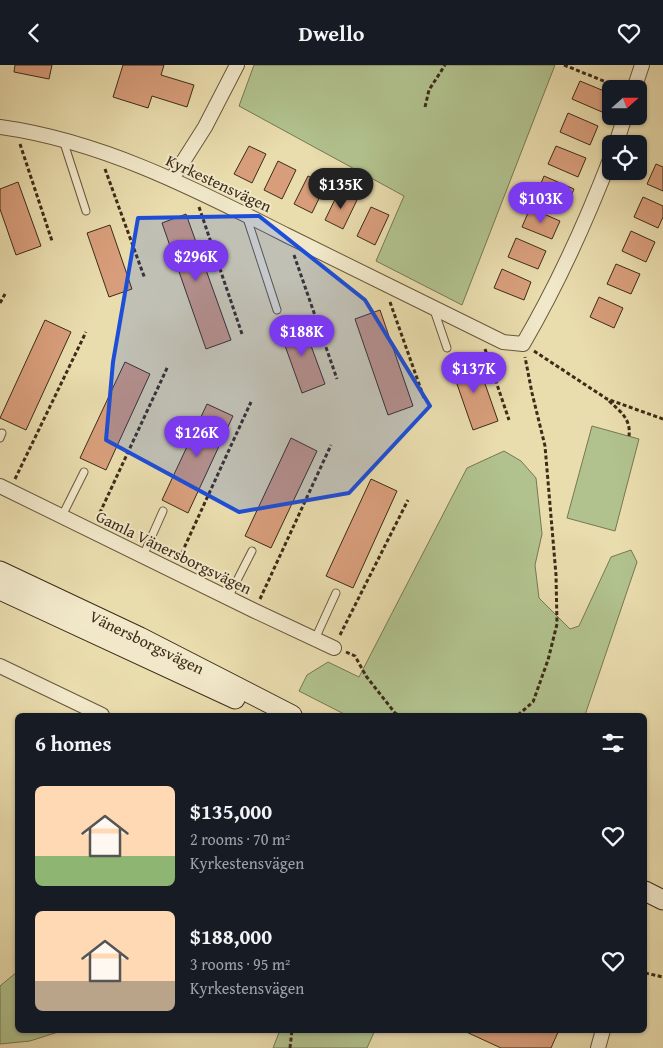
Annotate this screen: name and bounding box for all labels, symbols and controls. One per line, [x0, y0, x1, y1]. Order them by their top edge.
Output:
text: Dwello [299, 17, 364, 49]
icon: back [20, 19, 48, 47]
icon: heart [615, 19, 643, 47]
north arrow [602, 80, 648, 125]
map controls [602, 80, 647, 180]
button: locate [602, 135, 647, 180]
street label: Kyrkestensvägen [162, 148, 276, 218]
pin: $135K [306, 167, 376, 210]
text: $135K [319, 172, 363, 196]
pin: $103K [506, 181, 576, 224]
text: $103K [519, 186, 563, 210]
pin: $296K [161, 239, 231, 282]
text: $296K [174, 244, 218, 268]
pin: $188K [267, 315, 337, 357]
text: $188K [280, 319, 324, 343]
pin: $137K [439, 351, 509, 394]
text: $137K [452, 356, 496, 380]
pin: $126K [162, 415, 232, 458]
text: $126K [175, 420, 219, 444]
street label: Gamla Vänersborgsvägen [92, 504, 256, 600]
street label: Vänersborgsvägen [86, 604, 208, 680]
text: 6 homes [35, 728, 111, 759]
icon: filters [599, 729, 627, 757]
text: $135,000 [190, 796, 272, 827]
icon: home [75, 806, 135, 866]
icon: heart [599, 822, 627, 850]
text: 2 rooms · 70 m² [190, 827, 290, 851]
text: Kyrkestensvägen [190, 851, 304, 875]
text: $188,000 [190, 921, 272, 952]
icon: home [75, 931, 135, 991]
icon: heart [599, 947, 627, 975]
text: 3 rooms · 95 m² [190, 952, 290, 976]
text: Kyrkestensvägen [190, 976, 304, 1000]

